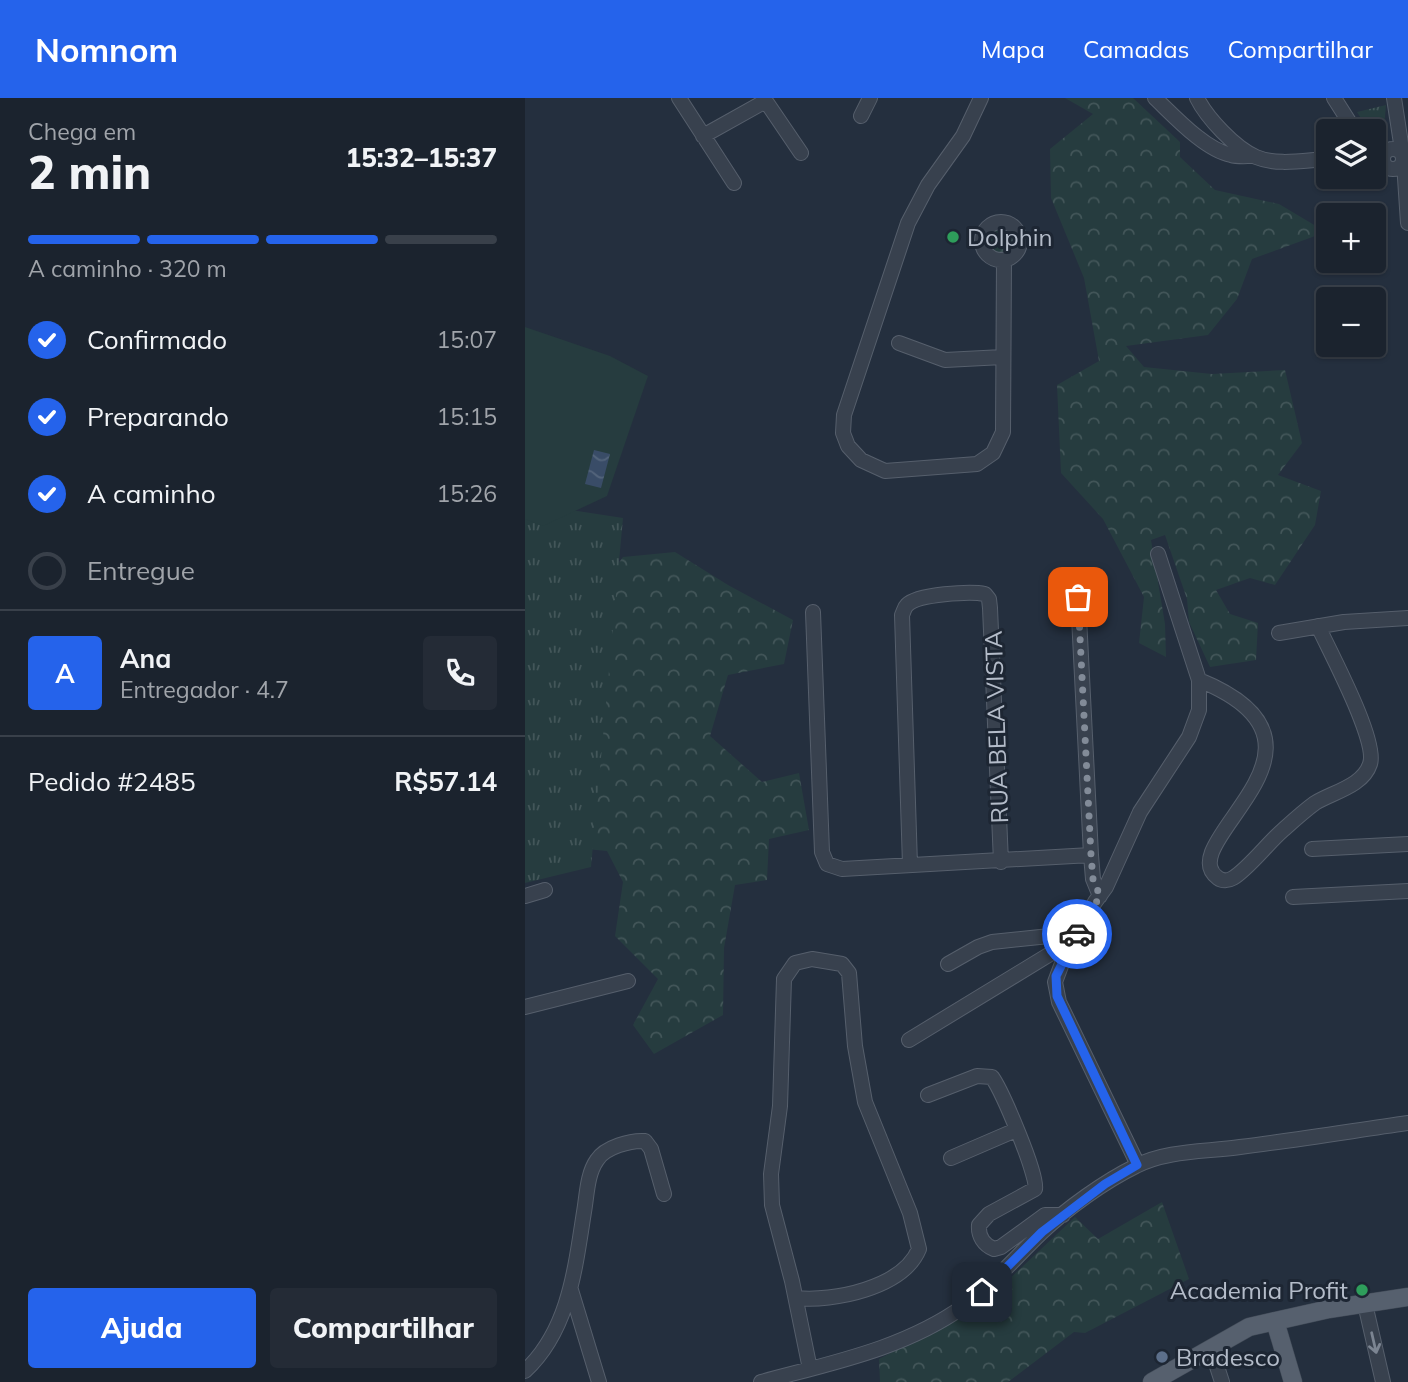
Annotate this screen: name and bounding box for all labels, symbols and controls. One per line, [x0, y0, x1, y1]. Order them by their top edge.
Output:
text: Nomnom [35, 29, 178, 70]
text: Mapa [981, 34, 1045, 64]
text: Camadas [1083, 34, 1190, 64]
text: Compartilhar [1228, 34, 1373, 64]
text: Chega em [28, 117, 136, 146]
map controls [1316, 119, 1386, 357]
button: layers [1316, 119, 1386, 189]
text: 15:32–15:37 [346, 141, 497, 174]
text: 2 min [28, 143, 151, 201]
button: + [1316, 203, 1386, 273]
place label: Dolphin [967, 222, 1053, 252]
marker: Dolphin [945, 229, 961, 245]
text: A caminho · 320 m [28, 254, 227, 283]
button: − [1316, 287, 1386, 357]
icon: check [28, 321, 66, 359]
text: Confirmado [87, 323, 227, 356]
text: 15:07 [437, 325, 497, 354]
icon: check [28, 398, 66, 436]
text: Preparando [87, 400, 229, 433]
text: 15:15 [437, 402, 497, 431]
icon: check [28, 475, 66, 513]
text: A caminho [87, 477, 216, 510]
text: 15:26 [437, 479, 497, 508]
text: Entregue [87, 554, 195, 587]
pin [1048, 567, 1108, 627]
icon: bag [1059, 578, 1097, 616]
street label: RUA BELA VISTA [978, 630, 1014, 824]
button: phone [423, 636, 497, 710]
text: Ana [120, 642, 171, 675]
text: A [55, 657, 75, 690]
text: Entregador · 4.7 [120, 675, 289, 704]
text: Pedido #2485 [28, 765, 196, 798]
text: R$57.14 [394, 765, 497, 798]
courier [1042, 899, 1112, 969]
icon: car [1058, 915, 1096, 953]
pin [952, 1262, 1012, 1322]
icon: home [963, 1273, 1001, 1311]
place label: Academia Profit [1170, 1275, 1348, 1305]
marker: Academia Profit [1354, 1282, 1370, 1298]
button: Ajuda [28, 1288, 256, 1368]
button: Compartilhar [270, 1288, 497, 1368]
one-way arrow [1368, 1331, 1382, 1354]
place label: Bradesco [1176, 1342, 1280, 1372]
marker: Bradesco [1154, 1349, 1170, 1365]

